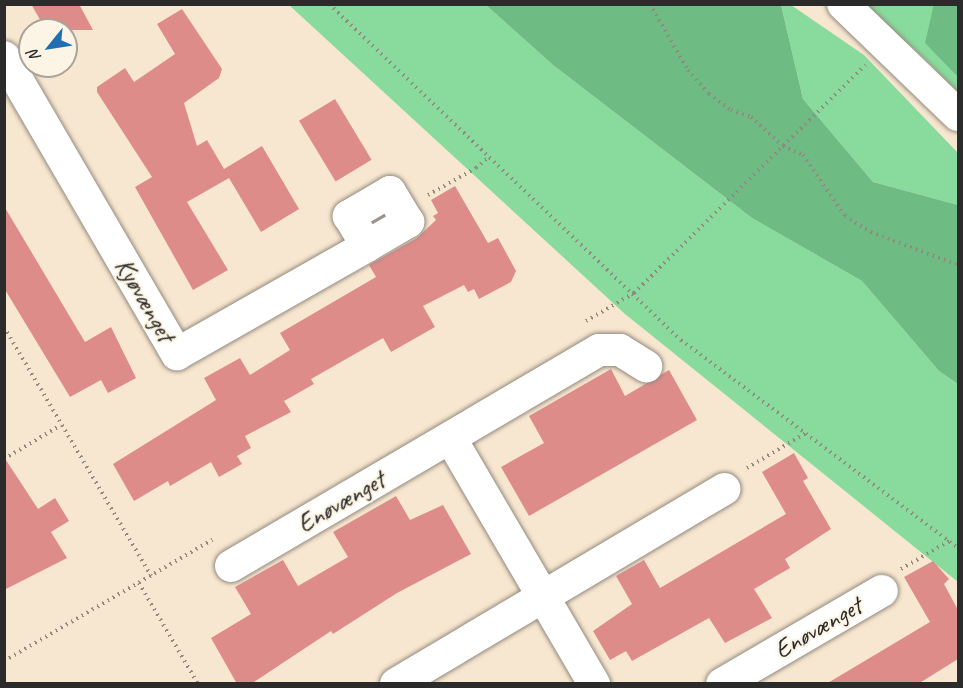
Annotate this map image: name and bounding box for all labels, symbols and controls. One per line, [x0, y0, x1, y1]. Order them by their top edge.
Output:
north arrow [18, 18, 78, 78]
text: N [23, 47, 45, 65]
street label: Kyøvænget [109, 252, 181, 348]
street label: Enøvænget [292, 464, 390, 540]
street label: Enøvænget [769, 590, 867, 666]

